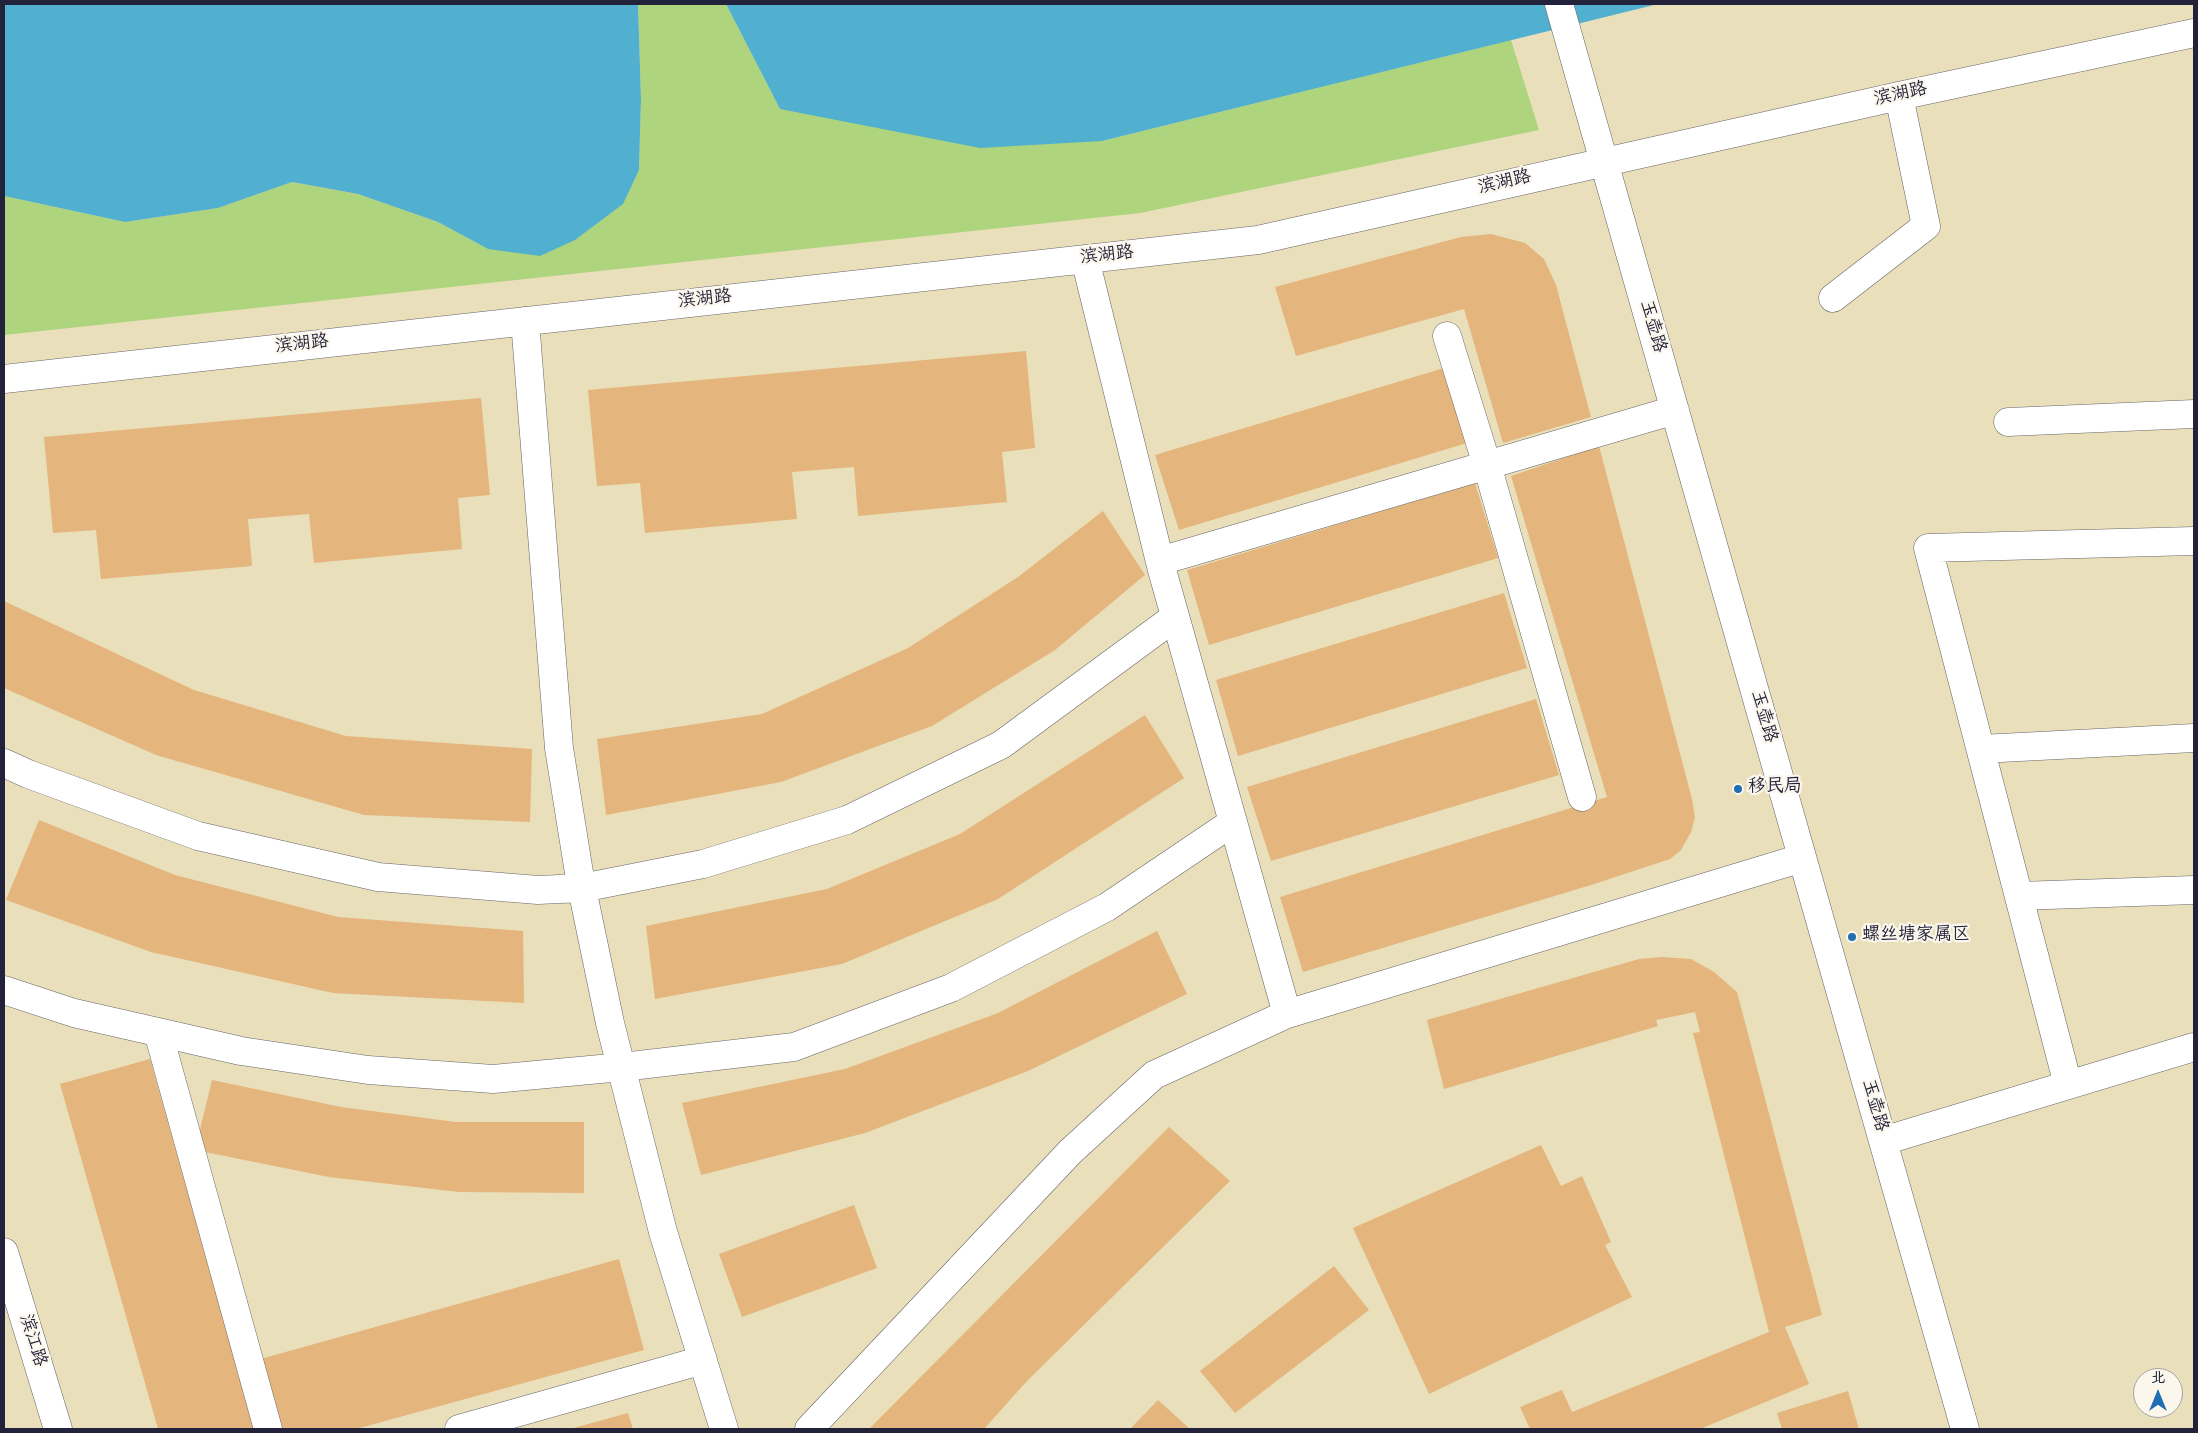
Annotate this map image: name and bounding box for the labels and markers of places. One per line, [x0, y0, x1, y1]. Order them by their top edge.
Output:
place label: 移民局 [1748, 778, 1802, 800]
marker: 移民局 [1732, 783, 1744, 795]
place label: 螺丝塘家属区 [1862, 926, 1970, 948]
marker: 螺丝塘家属区 [1846, 931, 1858, 943]

